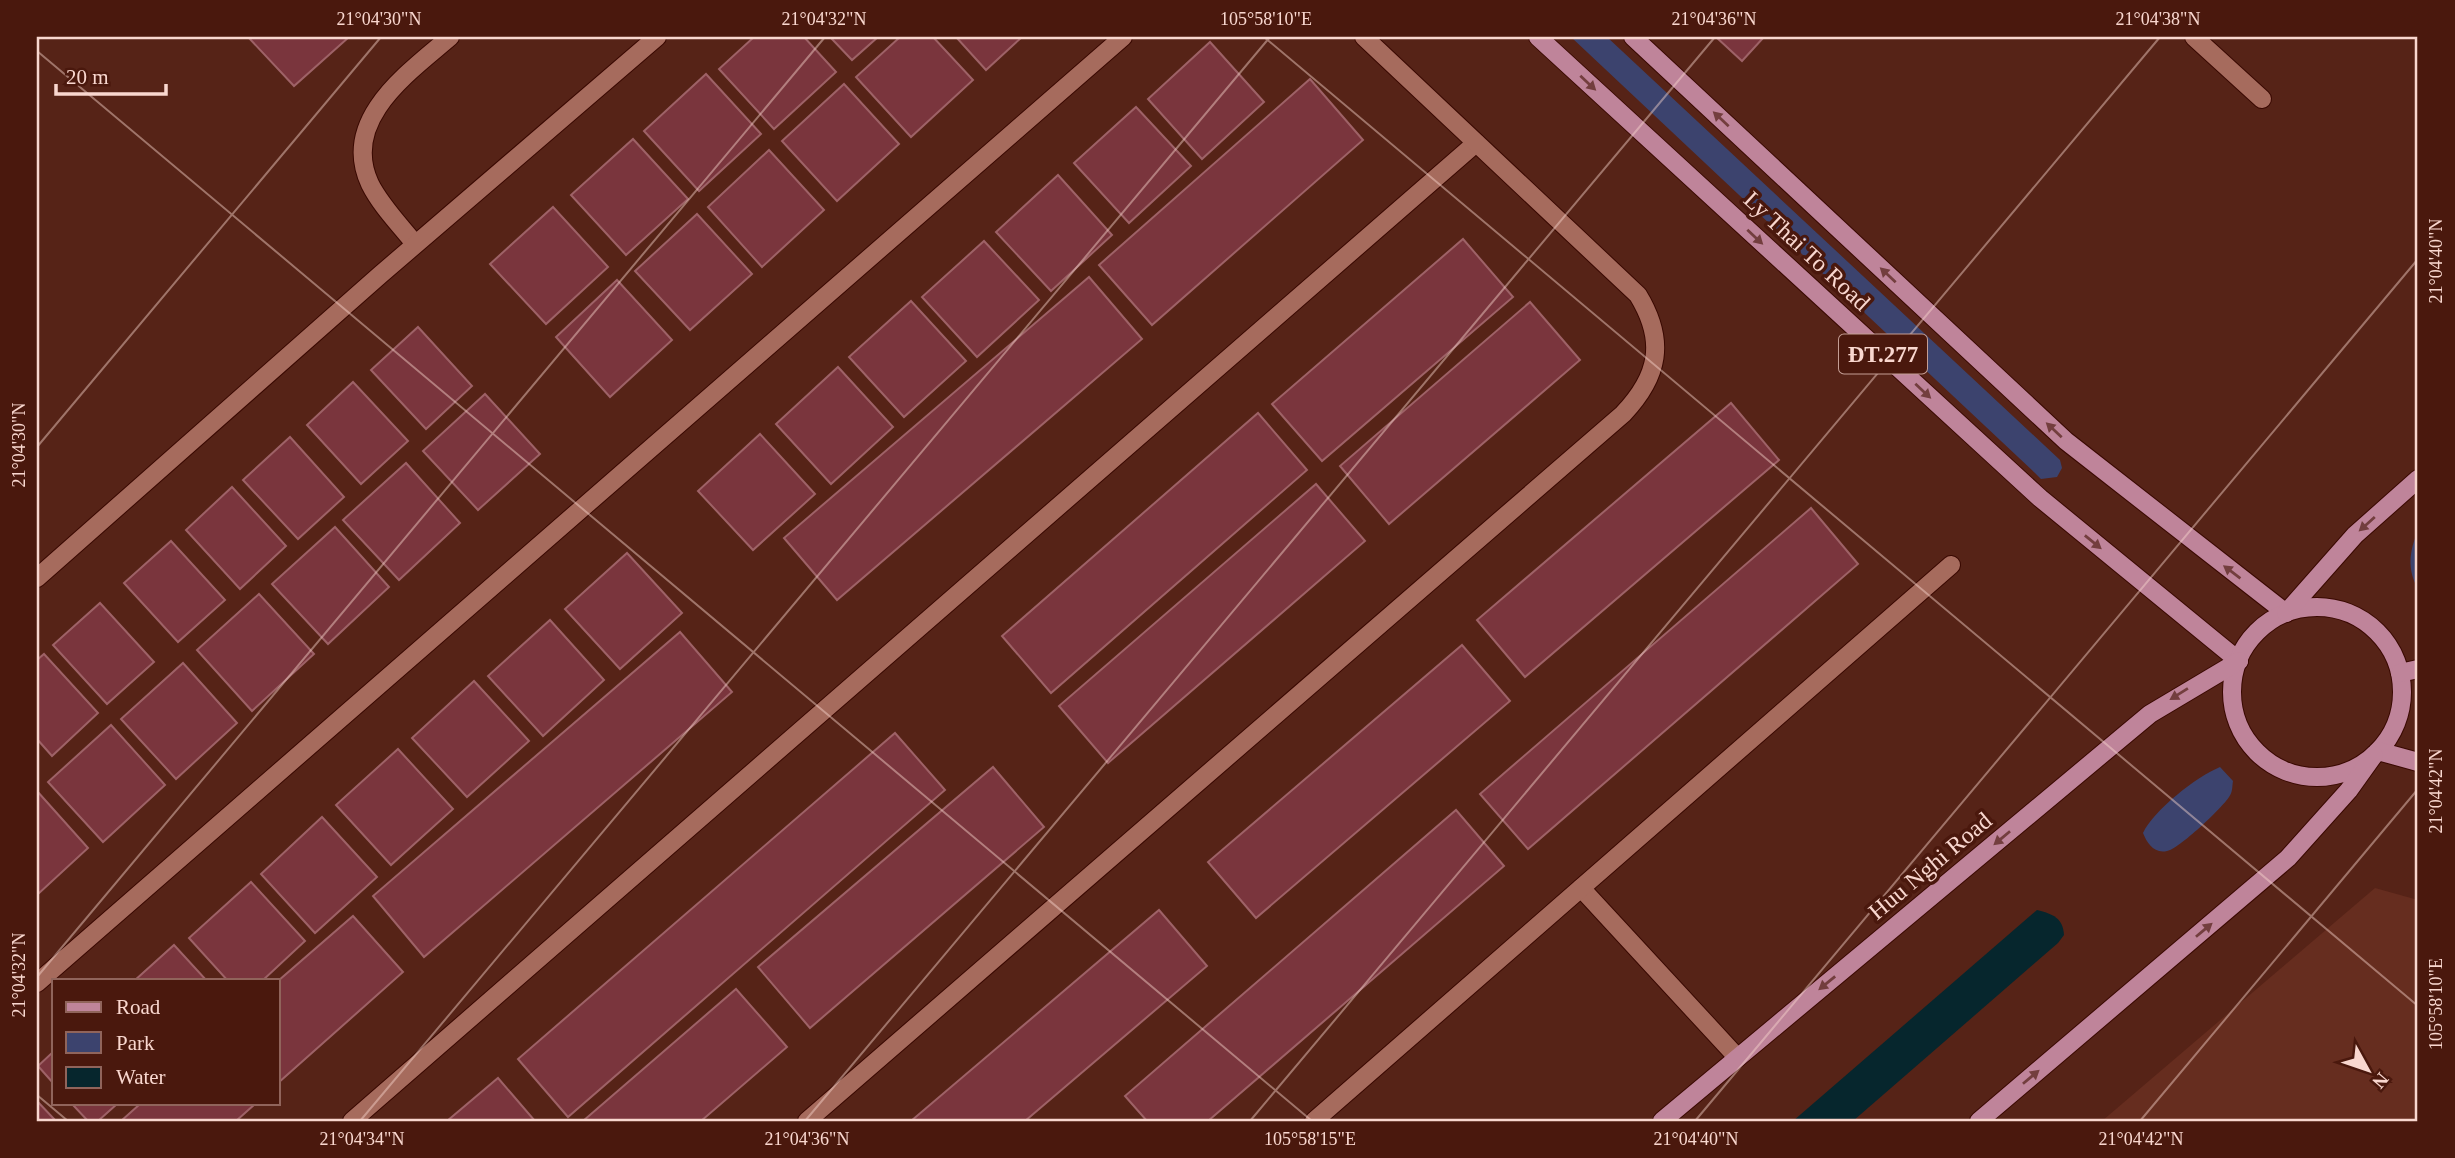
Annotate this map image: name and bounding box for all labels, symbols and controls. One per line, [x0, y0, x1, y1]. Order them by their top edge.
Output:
text: 21°04'30"N [337, 9, 421, 29]
text: 21°04'32"N [782, 9, 866, 29]
text: 105°58'10"E [1220, 9, 1312, 29]
text: 21°04'36"N [1672, 9, 1756, 29]
text: 21°04'38"N [2116, 9, 2200, 29]
scale bar [56, 52, 166, 96]
text: 20 m [66, 65, 109, 89]
one-way arrow [1579, 75, 1597, 91]
one-way arrow [1713, 111, 1730, 128]
street label: Ly Thai To Road [1739, 186, 1875, 316]
text: 21°04'40"N [2426, 219, 2446, 303]
one-way arrow [1746, 229, 1764, 245]
one-way arrow [1880, 267, 1897, 283]
road number: ĐT.277 [1839, 334, 1927, 374]
one-way arrow [1914, 383, 1932, 399]
text: 21°04'30"N [9, 403, 29, 487]
one-way arrow [2046, 422, 2063, 438]
one-way arrow [2359, 515, 2376, 531]
one-way arrow [2084, 534, 2101, 549]
one-way arrow [2223, 565, 2241, 579]
one-way arrow [2169, 688, 2188, 701]
text: 21°04'42"N [2426, 749, 2446, 833]
street label: Huu Nghi Road [1863, 807, 1997, 925]
one-way arrow [1994, 830, 2012, 845]
one-way arrow [2195, 922, 2213, 937]
text: 21°04'32"N [9, 933, 29, 1017]
text: 105°58'10"E [2426, 958, 2446, 1050]
one-way arrow [1819, 975, 1837, 990]
legend [52, 979, 280, 1106]
text: Road [116, 995, 161, 1019]
text: Park [116, 1031, 155, 1055]
north arrow [2332, 1036, 2402, 1106]
text: Water [116, 1065, 166, 1089]
text: N [2368, 1069, 2393, 1093]
one-way arrow [2022, 1070, 2039, 1085]
text: 21°04'34"N [320, 1129, 404, 1149]
text: 21°04'36"N [765, 1129, 849, 1149]
text: 105°58'15"E [1264, 1129, 1356, 1149]
text: 21°04'40"N [1654, 1129, 1738, 1149]
text: 21°04'42"N [2099, 1129, 2183, 1149]

